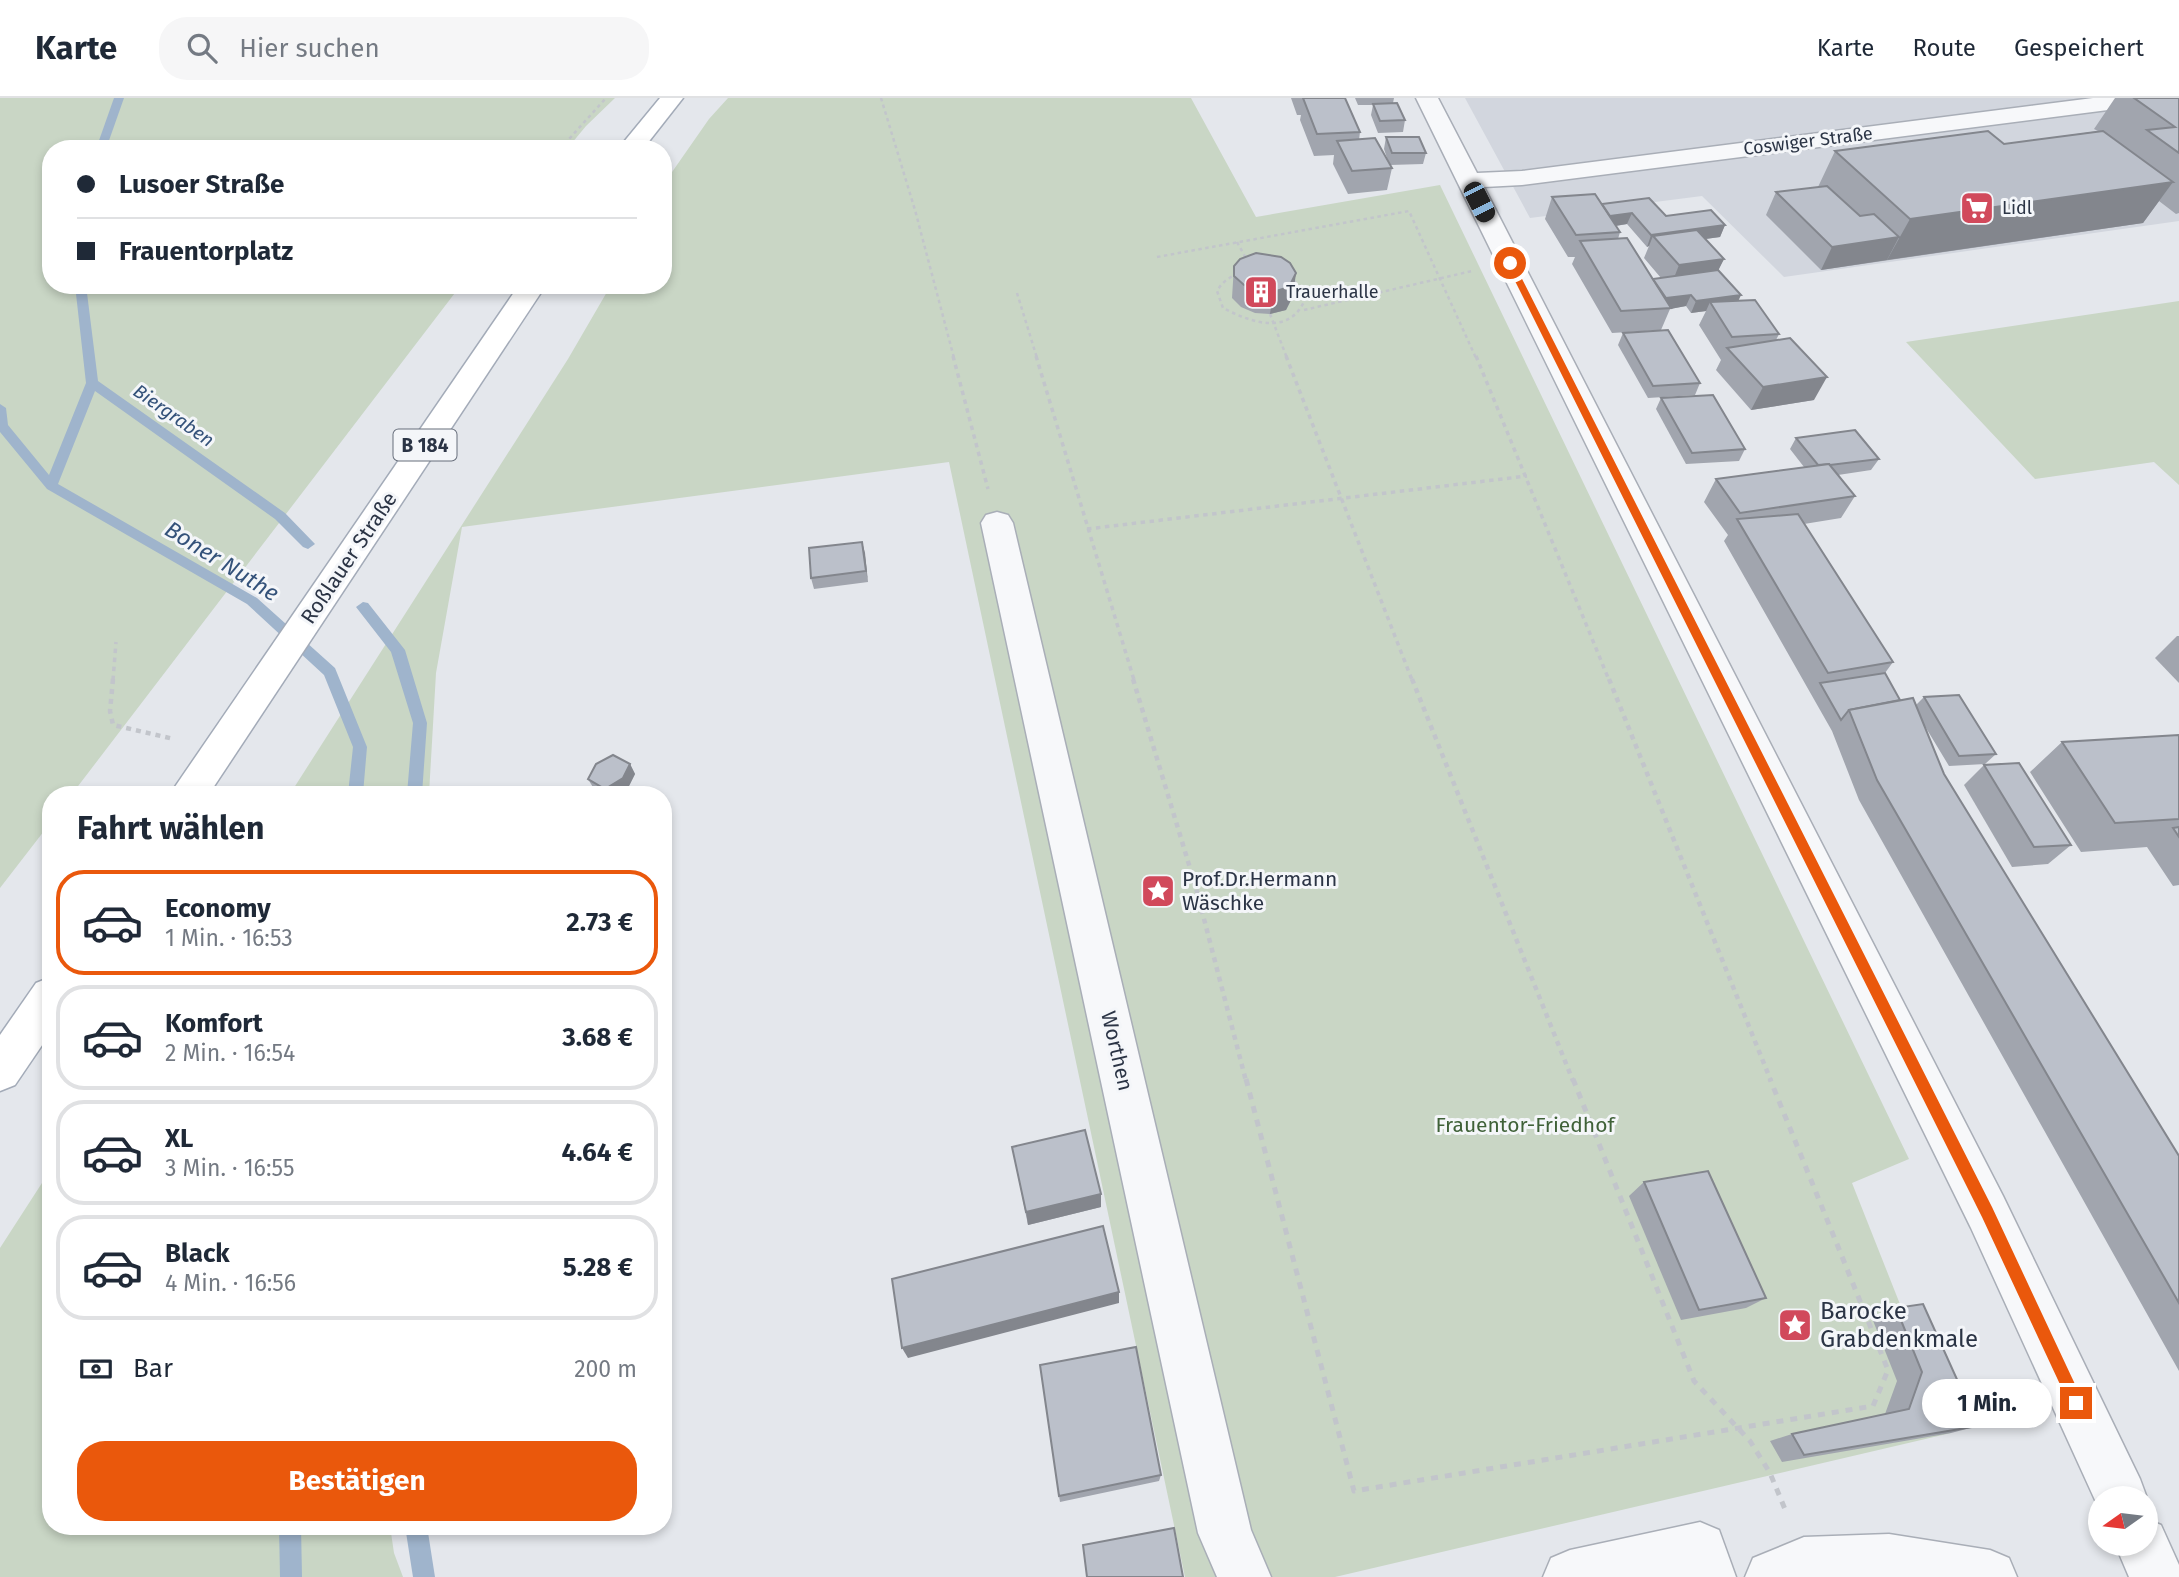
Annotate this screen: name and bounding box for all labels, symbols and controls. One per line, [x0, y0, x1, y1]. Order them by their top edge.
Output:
search box [159, 17, 649, 80]
text: Karte [35, 28, 117, 68]
icon: search [183, 29, 221, 67]
text: Hier suchen [239, 33, 380, 64]
text: Karte [1817, 34, 1874, 62]
text: Route [1912, 34, 1976, 62]
text: Gespeichert [2014, 34, 2144, 62]
street label: Coswiger Straße [1742, 122, 1874, 160]
text: Lusoer Straße [119, 169, 284, 200]
car [1461, 179, 1498, 225]
supermarket icon: Lidl [1958, 189, 1996, 227]
place label: Lidl [2002, 197, 2032, 219]
text: Frauentorplatz [119, 236, 293, 267]
route start [1494, 247, 1526, 279]
building icon: Trauerhalle [1242, 273, 1280, 311]
place label: Trauerhalle [1286, 281, 1379, 303]
water label: Biergraben [129, 379, 219, 452]
road number: B 184 [394, 430, 457, 460]
street label: Roßlauer Straße [295, 487, 403, 629]
water label: Boner Nuthe [160, 515, 284, 607]
text: Fahrt wählen [77, 809, 264, 847]
place label: Prof.Dr.Hermann Wäschke [1182, 866, 1337, 916]
place icon: Prof.Dr.Hermann Wäschke [1139, 872, 1177, 910]
icon: car [81, 891, 144, 954]
text: Economy [165, 893, 271, 924]
text: 2.73 € [566, 907, 633, 938]
text: 1 Min. · 16:53 [165, 924, 293, 952]
icon: car [81, 1006, 144, 1069]
text: Komfort [165, 1008, 263, 1039]
street label: Worthen [1095, 1009, 1139, 1093]
text: 3.68 € [562, 1022, 633, 1053]
text: 2 Min. · 16:54 [165, 1039, 295, 1067]
park label: Frauentor-Friedhof [1436, 1112, 1616, 1138]
icon: car [81, 1121, 144, 1184]
text: XL [165, 1123, 193, 1154]
text: 4.64 € [561, 1137, 633, 1168]
text: 3 Min. · 16:55 [165, 1154, 294, 1182]
icon: car [81, 1236, 144, 1299]
text: Black [165, 1238, 230, 1269]
text: 5.28 € [563, 1252, 633, 1283]
text: 4 Min. · 16:56 [165, 1269, 296, 1297]
place label: Barocke Grabdenkmale [1820, 1297, 1978, 1353]
place icon: Barocke Grabdenkmale [1776, 1306, 1814, 1344]
icon: cash [77, 1350, 115, 1388]
text: Bar [133, 1353, 173, 1384]
text: 200 m [574, 1355, 637, 1383]
callout: 1 Min. [1922, 1378, 2052, 1428]
route end [2060, 1387, 2092, 1419]
text: 1 Min. [1957, 1389, 2017, 1417]
button: Bestätigen [77, 1441, 637, 1521]
north arrow [2088, 1486, 2158, 1556]
map controls [2088, 1486, 2158, 1556]

